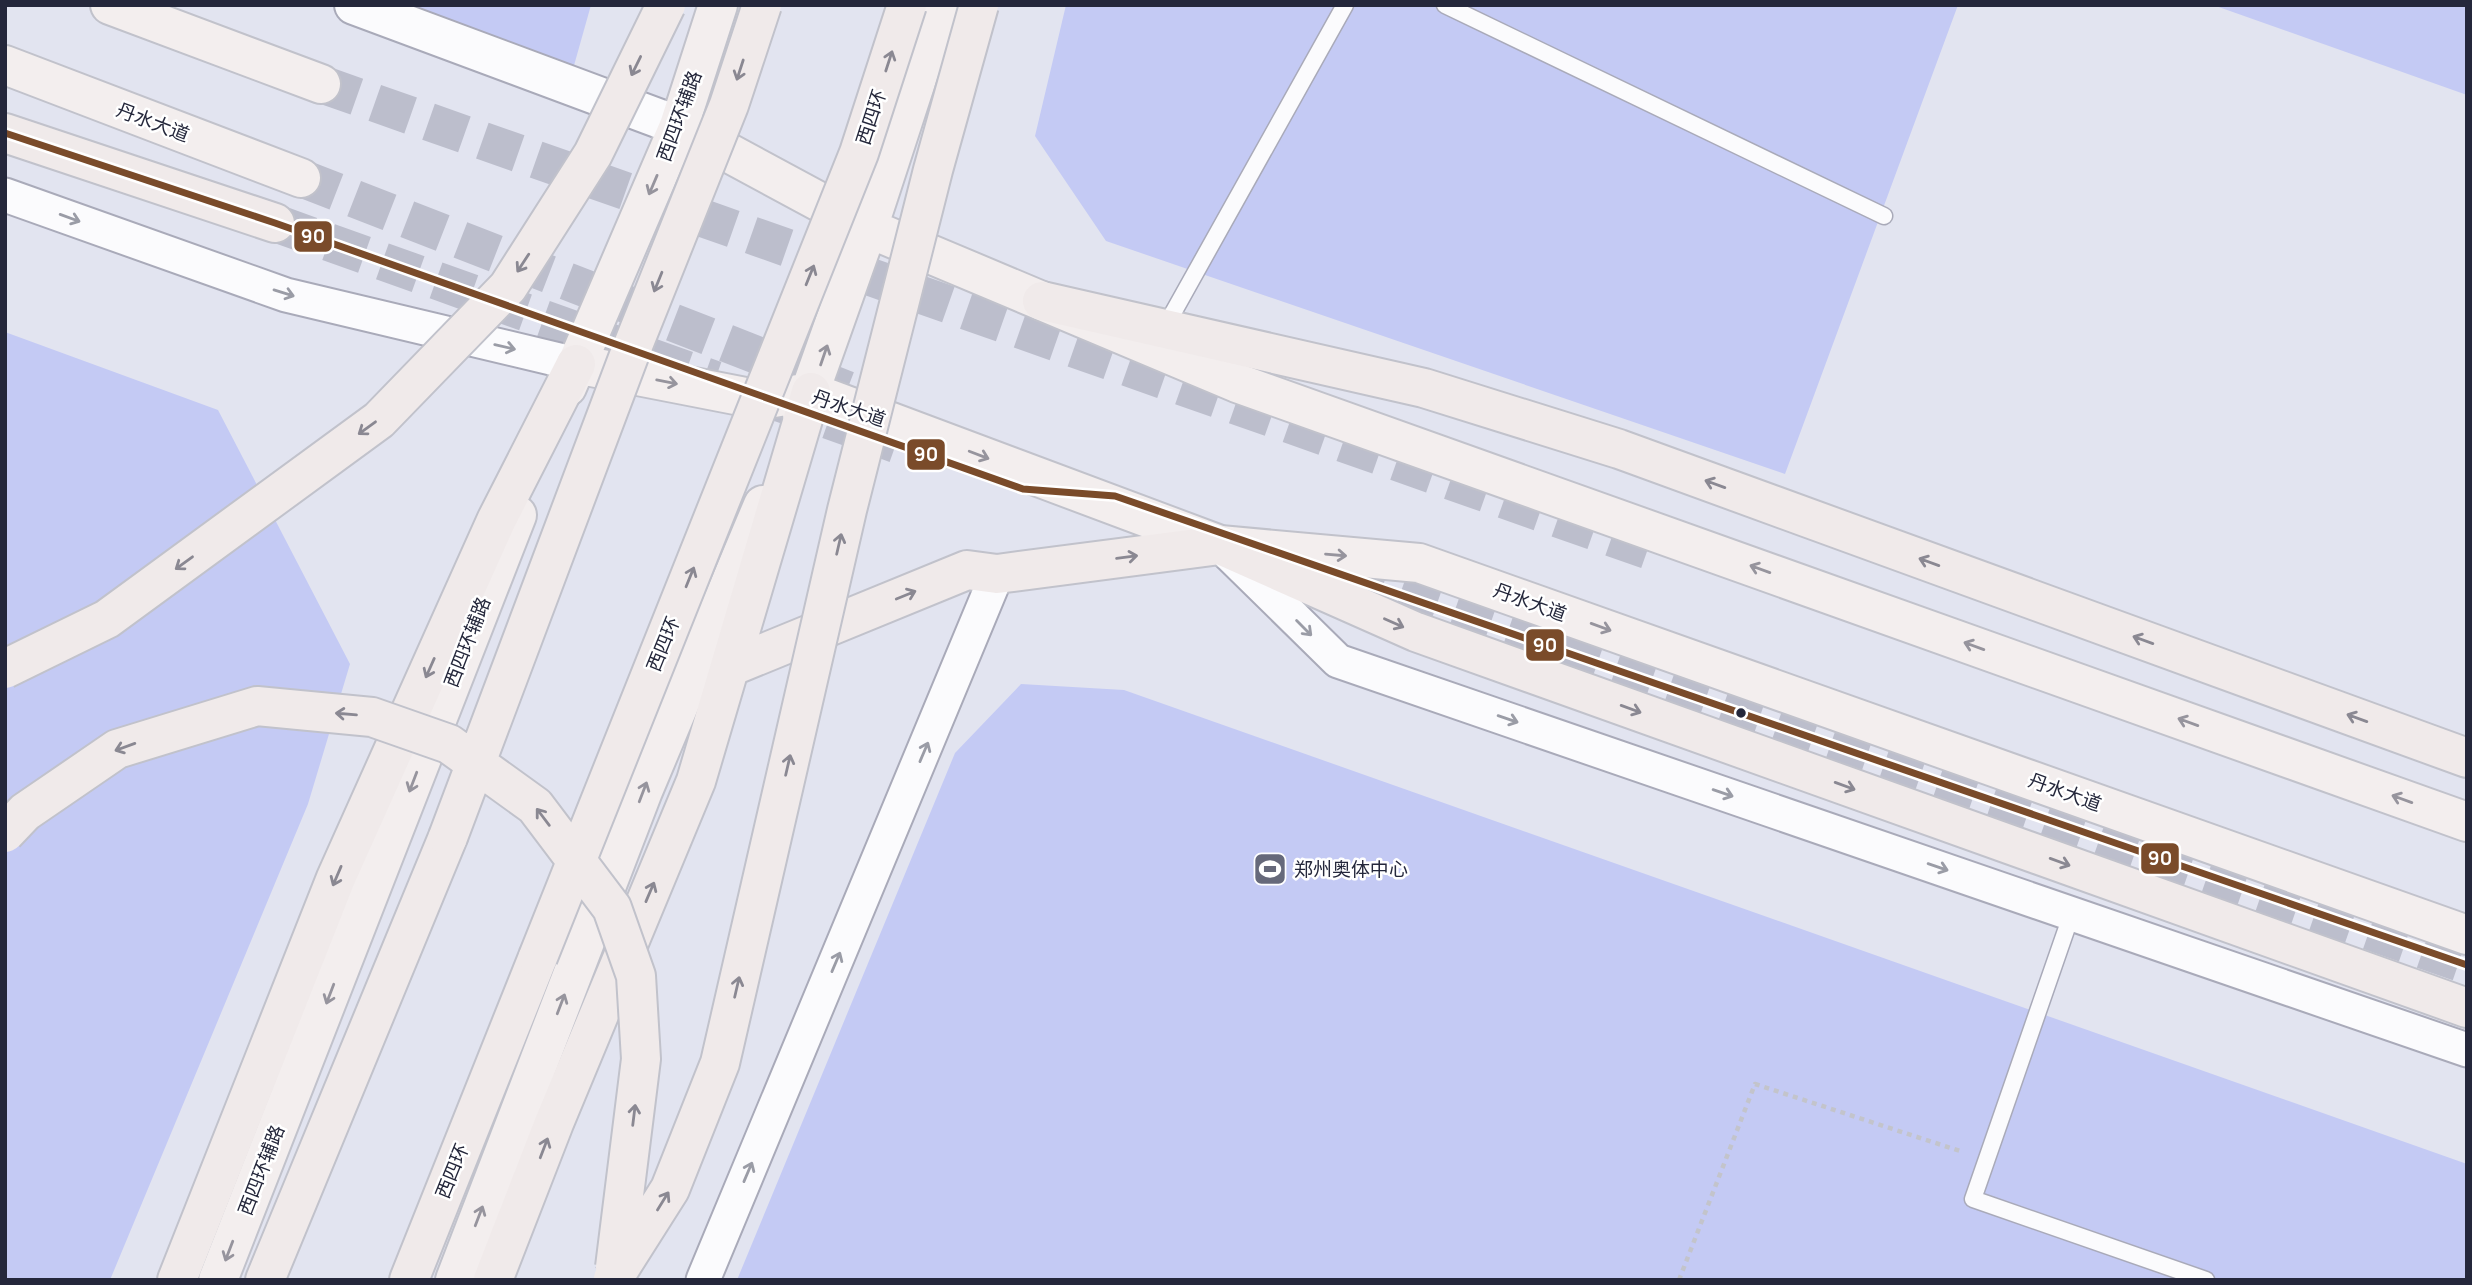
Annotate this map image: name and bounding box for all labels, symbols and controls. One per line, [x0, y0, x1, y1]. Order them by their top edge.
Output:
one-way arrow [884, 51, 896, 73]
one-way arrow [628, 55, 642, 76]
one-way arrow [733, 59, 746, 81]
street label: 西四环辅路 [651, 67, 707, 165]
street label: 西四环 [850, 86, 892, 148]
street label: 丹水大道 [113, 96, 193, 148]
one-way arrow [646, 173, 659, 195]
one-way arrow [58, 213, 80, 225]
line badge: 90 [293, 220, 333, 253]
text: 90 [301, 223, 325, 249]
one-way arrow [515, 253, 529, 273]
one-way arrow [805, 264, 818, 286]
one-way arrow [651, 271, 664, 293]
one-way arrow [273, 288, 295, 301]
one-way arrow [493, 341, 516, 354]
one-way arrow [818, 344, 831, 366]
one-way arrow [655, 375, 678, 389]
street label: 丹水大道 [809, 383, 889, 433]
one-way arrow [358, 421, 377, 436]
line badge: 90 [906, 438, 946, 471]
text: 90 [914, 441, 938, 467]
one-way arrow [967, 449, 989, 462]
one-way arrow [1705, 477, 1727, 490]
one-way arrow [833, 533, 847, 556]
one-way arrow [1325, 549, 1347, 562]
one-way arrow [1116, 551, 1138, 564]
one-way arrow [174, 555, 193, 570]
one-way arrow [1919, 555, 1941, 568]
one-way arrow [1749, 562, 1771, 575]
one-way arrow [684, 567, 697, 589]
street label: 丹水大道 [1490, 577, 1570, 627]
one-way arrow [895, 587, 917, 600]
street label: 西四环辅路 [438, 593, 496, 691]
street label: 西四环 [640, 613, 686, 675]
one-way arrow [1383, 617, 1405, 630]
one-way arrow [1295, 619, 1312, 636]
one-way arrow [1590, 622, 1612, 635]
line badge: 90 [1525, 628, 1565, 662]
text: 90 [1533, 632, 1557, 658]
one-way arrow [2132, 633, 2154, 646]
one-way arrow [1963, 639, 1985, 652]
one-way arrow [423, 657, 436, 679]
one-way arrow [1620, 704, 1642, 717]
unlabelled marker [1734, 706, 1748, 720]
one-way arrow [335, 707, 358, 720]
one-way arrow [2346, 711, 2368, 723]
one-way arrow [1496, 714, 1518, 726]
one-way arrow [2178, 715, 2200, 728]
one-way arrow [918, 741, 931, 763]
one-way arrow [115, 742, 137, 754]
one-way arrow [782, 754, 796, 777]
street label: 丹水大道 [2025, 767, 2105, 817]
one-way arrow [405, 770, 418, 792]
one-way arrow [638, 781, 651, 803]
one-way arrow [1834, 781, 1856, 793]
one-way arrow [1712, 787, 1734, 800]
one-way arrow [2392, 792, 2414, 804]
one-way arrow [536, 808, 550, 827]
line badge: 90 [2140, 842, 2180, 875]
text: 90 [2148, 845, 2172, 871]
sports icon: 郑州奥体中心 [1251, 850, 1289, 888]
place label: 郑州奥体中心 [1294, 856, 1408, 882]
one-way arrow [2048, 857, 2070, 869]
one-way arrow [1927, 862, 1949, 874]
one-way arrow [330, 865, 343, 886]
one-way arrow [644, 882, 657, 903]
one-way arrow [830, 951, 843, 973]
one-way arrow [731, 976, 745, 999]
one-way arrow [322, 982, 335, 1004]
one-way arrow [556, 994, 569, 1015]
one-way arrow [628, 1104, 641, 1127]
street label: 西四环辅路 [232, 1121, 290, 1219]
one-way arrow [539, 1137, 552, 1159]
street label: 西四环 [429, 1140, 475, 1202]
one-way arrow [743, 1161, 756, 1183]
one-way arrow [655, 1192, 670, 1211]
one-way arrow [474, 1206, 487, 1228]
one-way arrow [222, 1240, 235, 1262]

